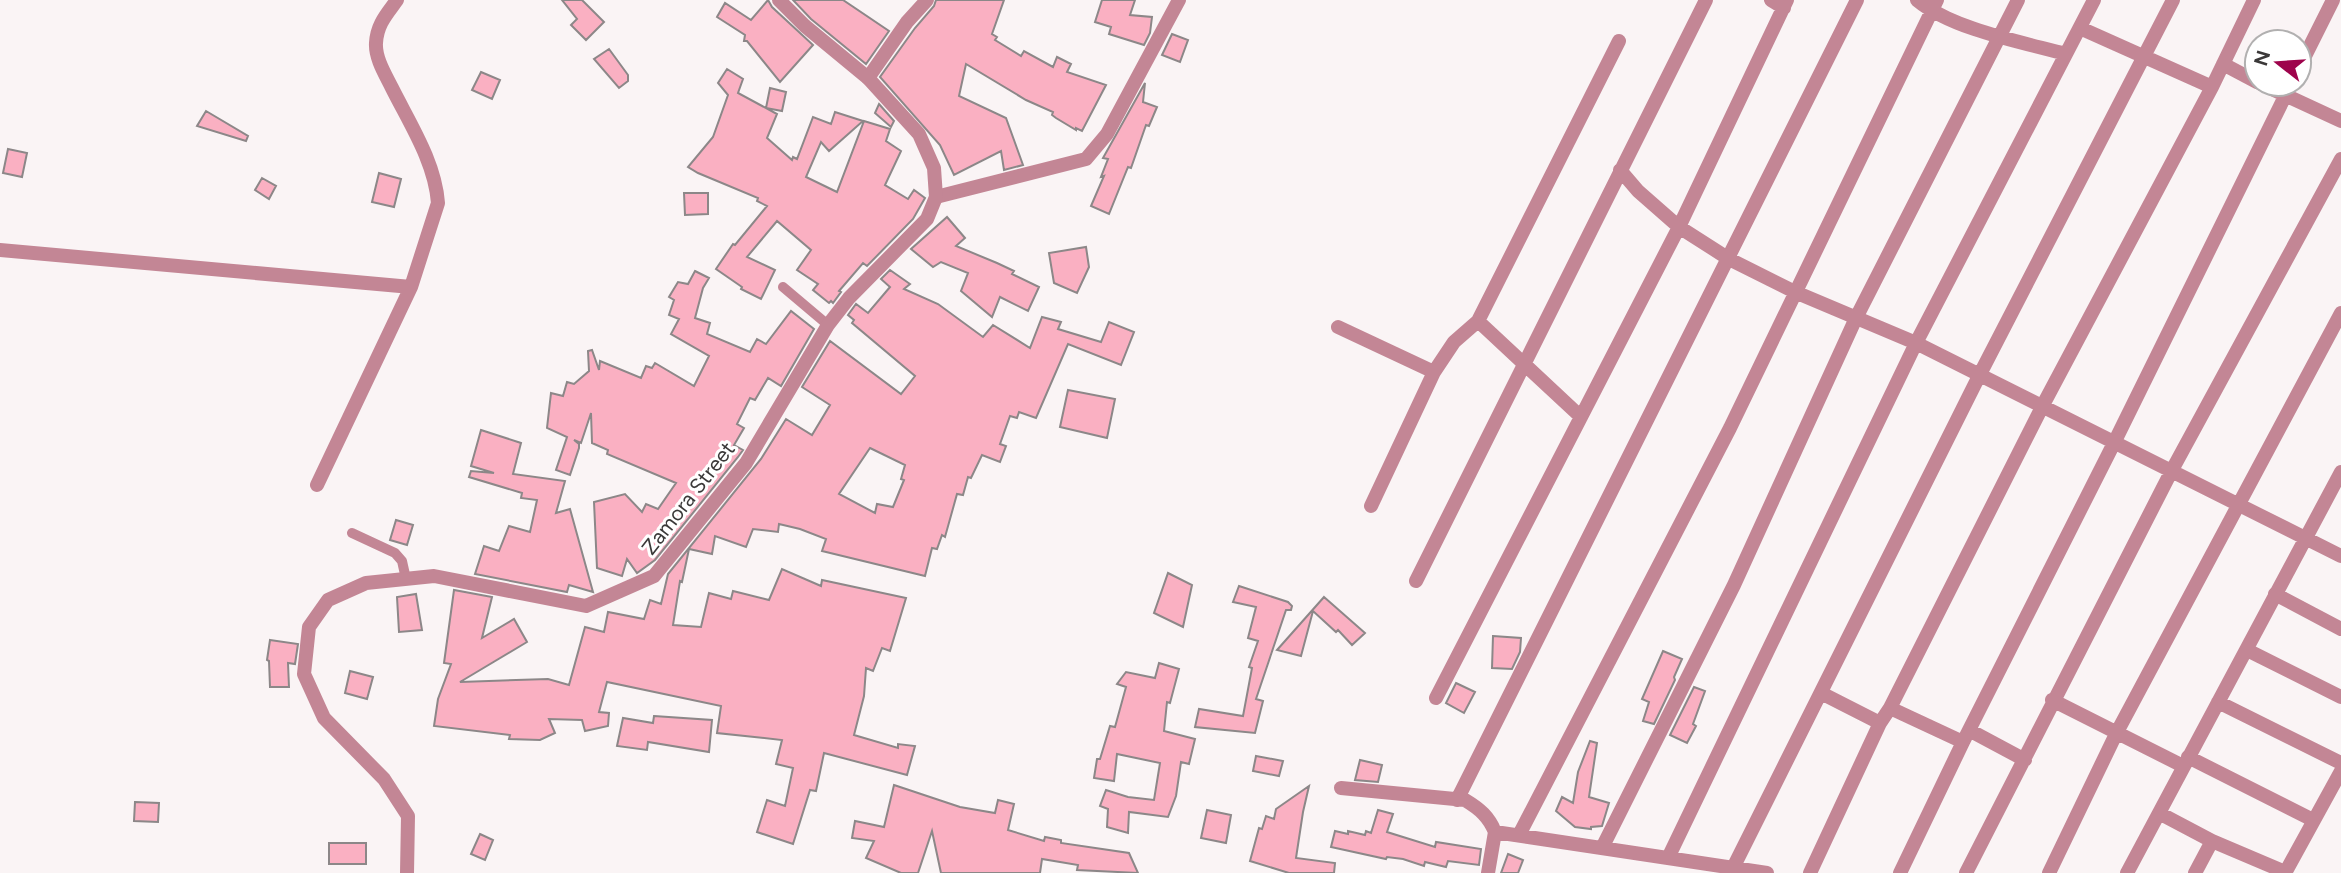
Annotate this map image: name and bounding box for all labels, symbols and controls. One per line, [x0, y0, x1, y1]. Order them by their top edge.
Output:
north arrow [2243, 28, 2313, 98]
text: N [2249, 48, 2275, 69]
street label: Zamora Street [636, 437, 740, 559]

